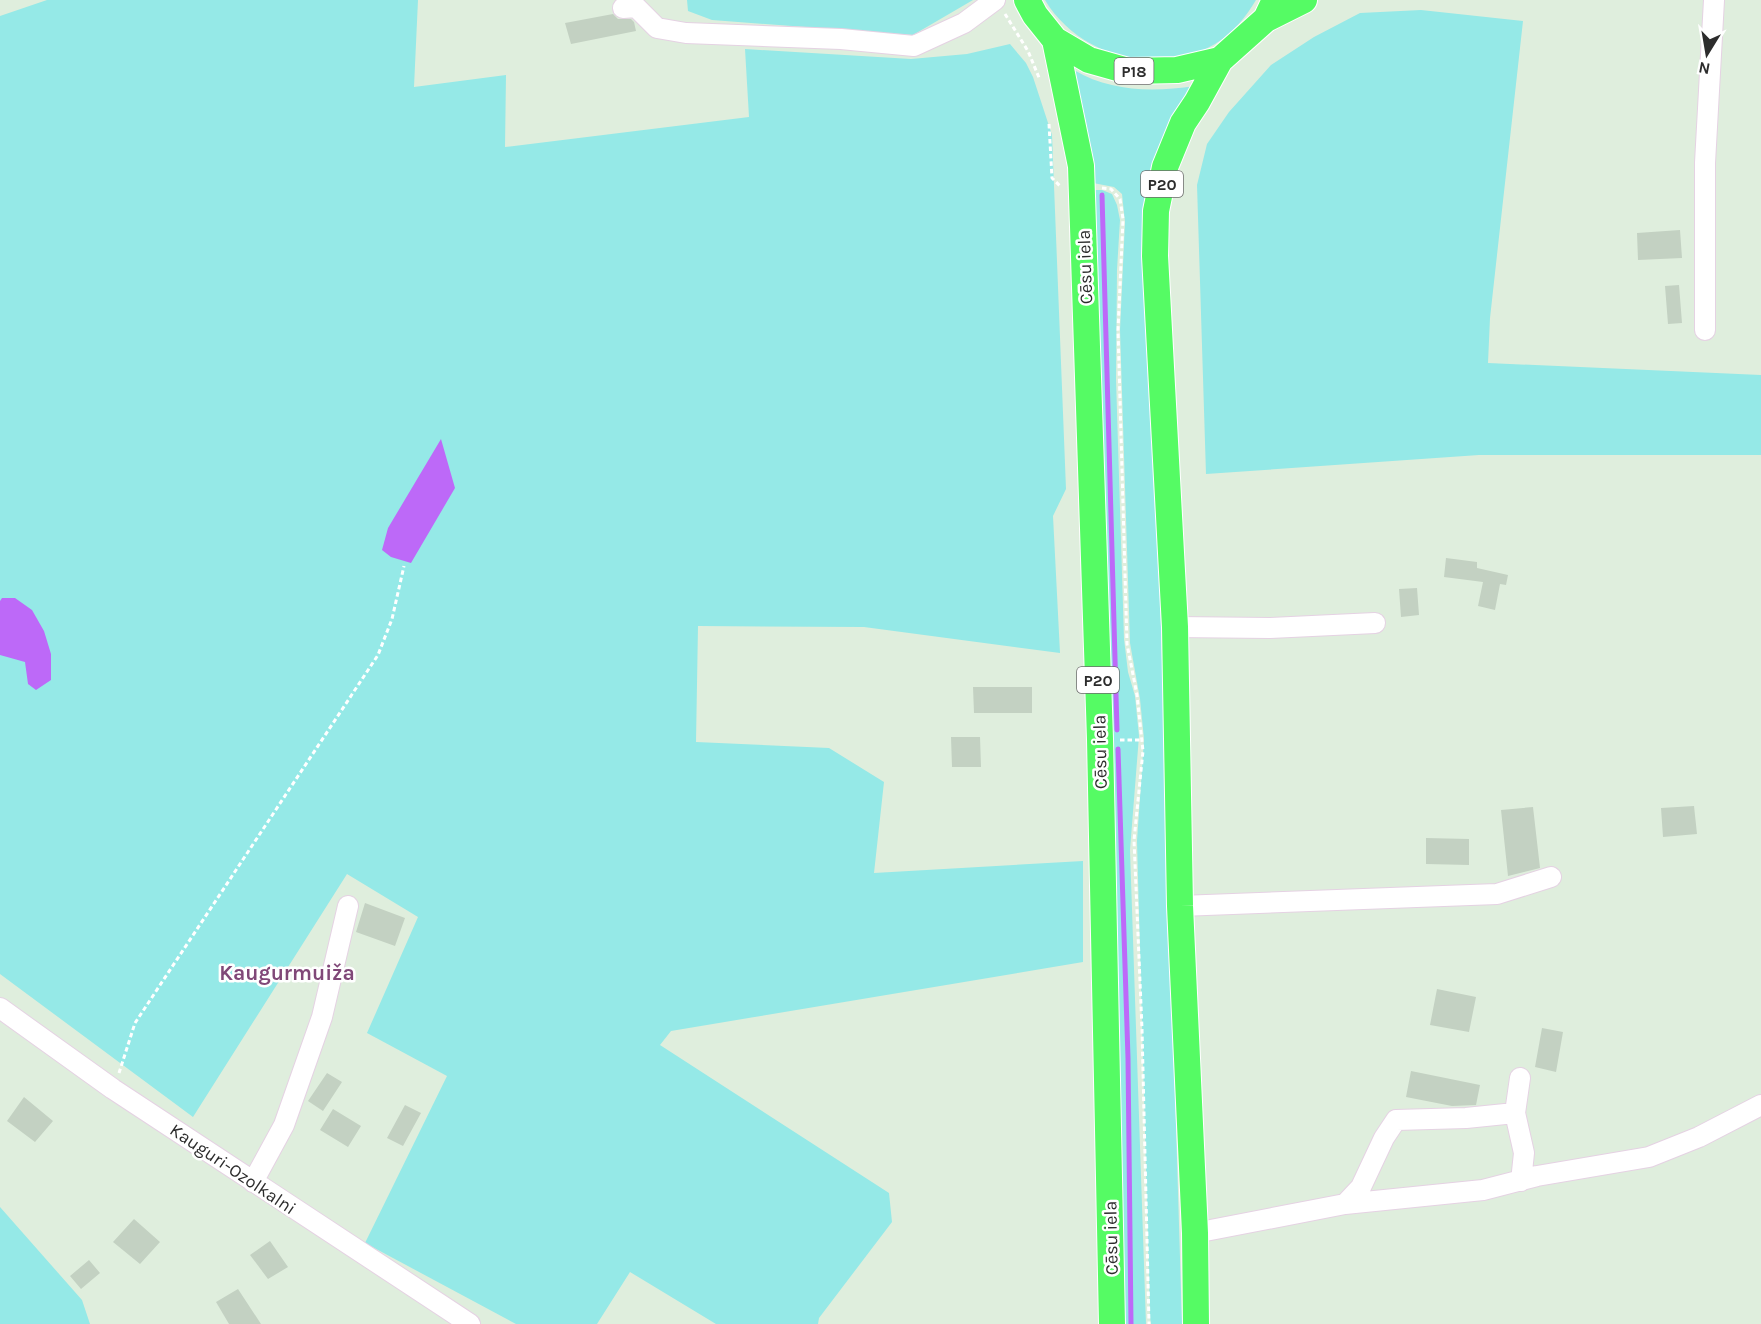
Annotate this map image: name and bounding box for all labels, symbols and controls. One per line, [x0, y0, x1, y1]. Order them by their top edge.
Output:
north arrow [1677, 24, 1737, 84]
road number: P18 [1114, 58, 1154, 84]
text: N [1697, 58, 1712, 79]
road number: P20 [1141, 171, 1183, 197]
street label: Cēsu iela [1073, 229, 1097, 305]
road number: P20 [1077, 667, 1119, 693]
street label: Cēsu iela [1088, 715, 1112, 789]
district label: Kaugurmuiža [219, 961, 355, 985]
street label: Kauguri-Ozolkalni [166, 1119, 300, 1219]
street label: Cēsu iela [1099, 1201, 1123, 1275]

